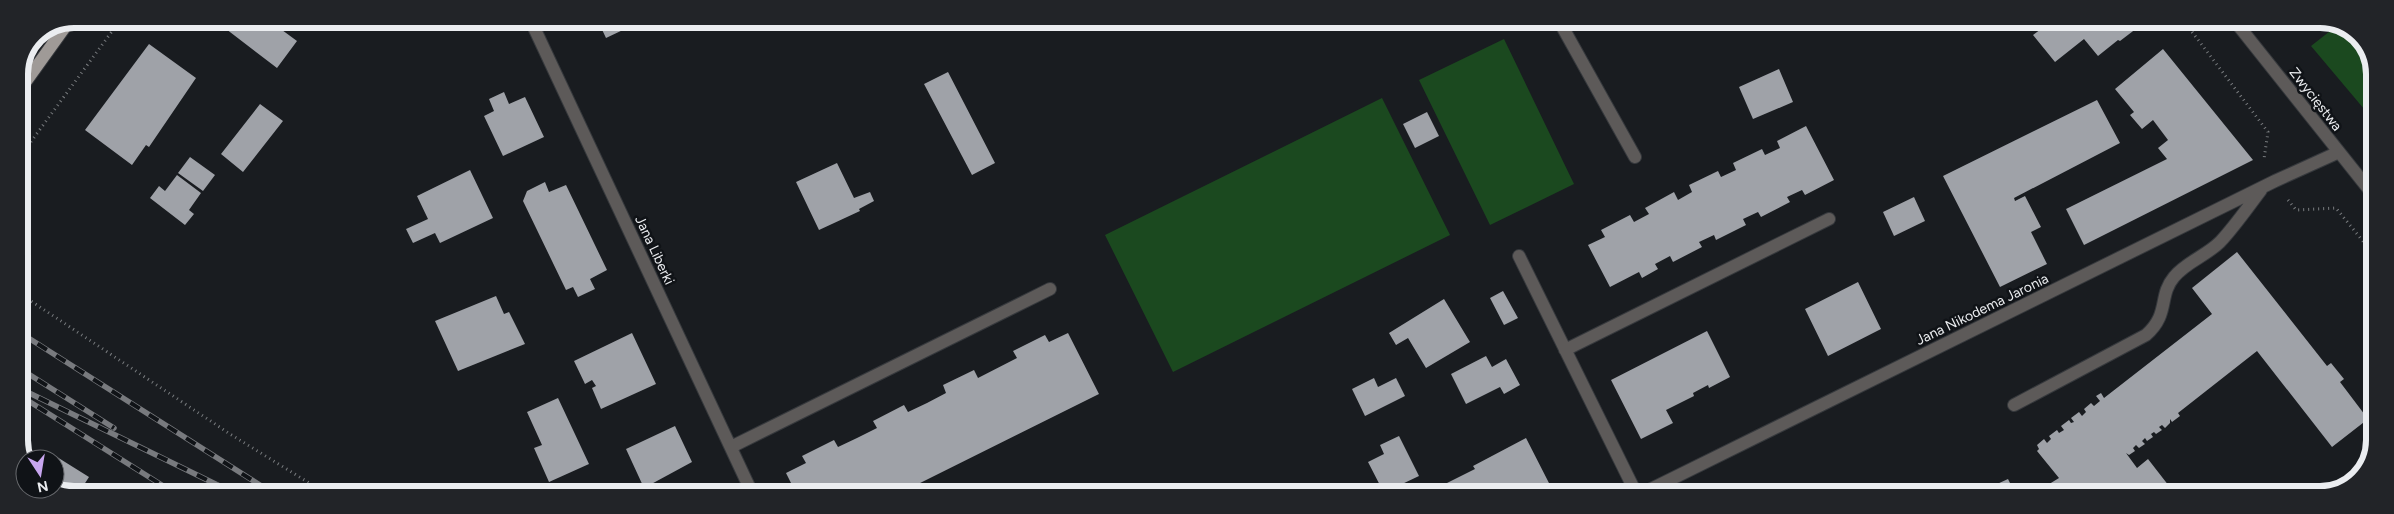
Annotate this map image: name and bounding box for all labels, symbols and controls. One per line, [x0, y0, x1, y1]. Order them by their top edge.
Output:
street label: Zwycięstwa [2286, 64, 2346, 134]
street label: Jana Liberki [631, 213, 678, 287]
street label: Jana Nikodema Jaronia [1913, 270, 2051, 349]
north arrow [15, 449, 65, 499]
text: N [36, 477, 50, 496]

